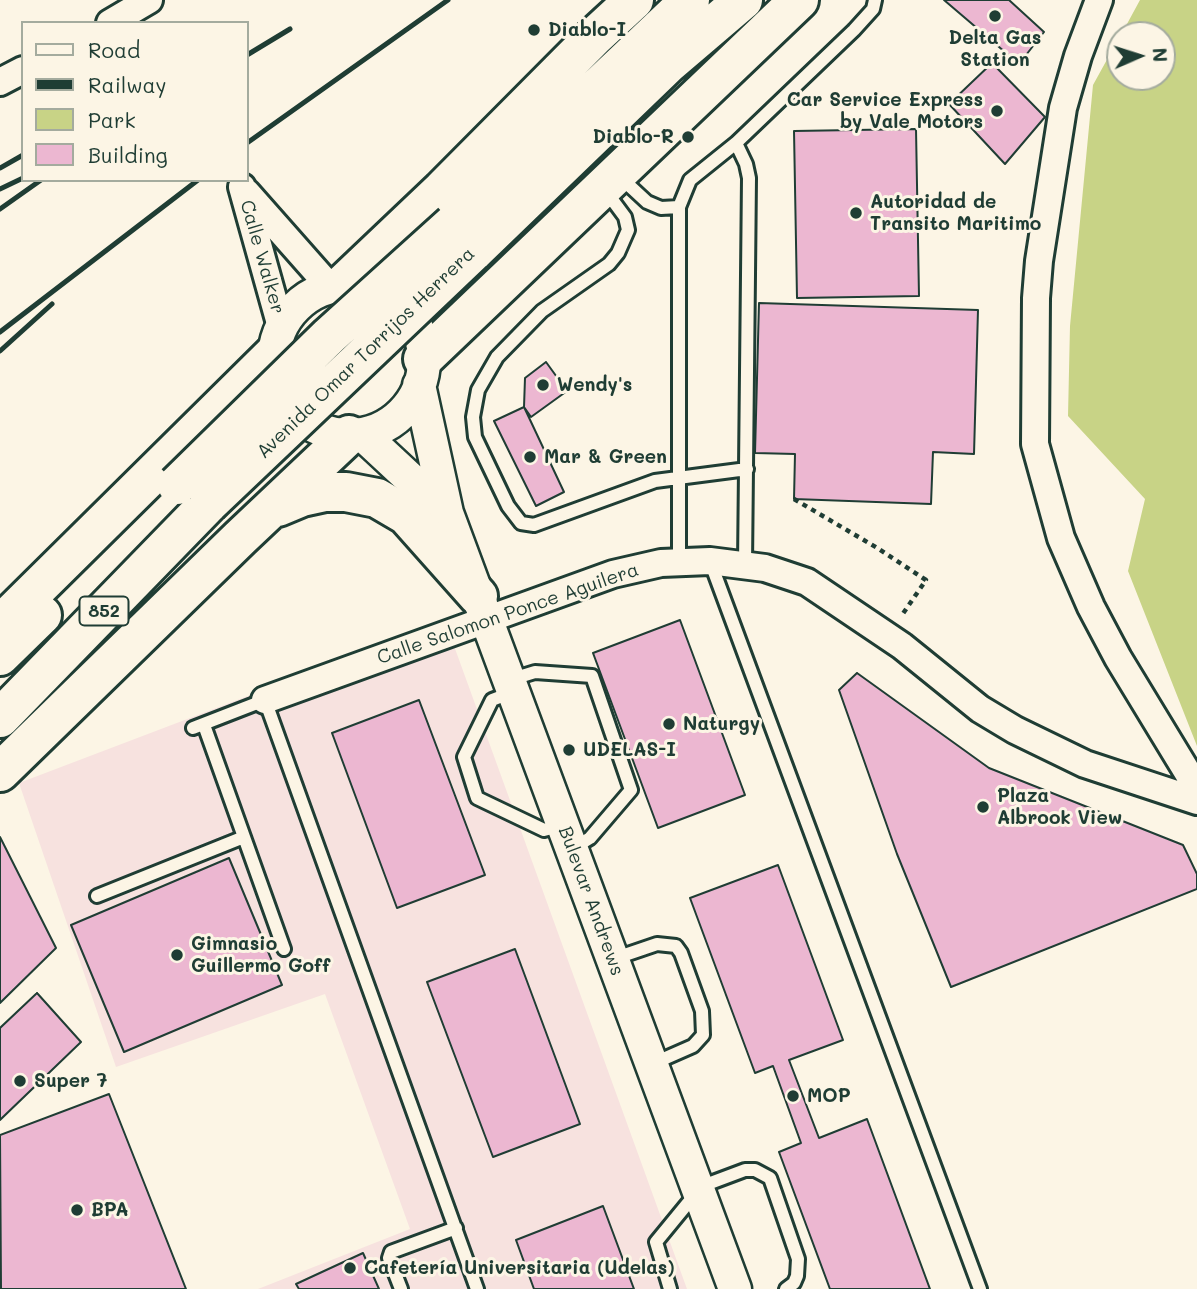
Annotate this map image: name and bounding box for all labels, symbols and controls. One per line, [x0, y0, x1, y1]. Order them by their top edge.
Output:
marker: Delta Gas Station [987, 8, 1003, 24]
place label: Diablo-I [548, 19, 626, 41]
legend [21, 21, 248, 182]
north arrow [1106, 21, 1176, 91]
marker: Diablo-I [526, 22, 542, 38]
place label: Delta Gas Station [949, 27, 1041, 71]
text: Road [88, 36, 140, 63]
text: N [1148, 47, 1173, 63]
text: Railway [88, 71, 167, 98]
place label: Car Service Express by Vale Motors [787, 89, 983, 133]
marker: Car Service Express by Vale Motors [989, 103, 1005, 119]
text: Park [88, 106, 136, 133]
place label: Diablo-R [592, 126, 674, 148]
marker: Diablo-R [680, 129, 696, 145]
text: Building [88, 141, 168, 168]
place label: Autoridad de Transito Maritimo [870, 191, 1041, 235]
street label: Calle Walker [235, 197, 289, 317]
marker: Autoridad de Transito Maritimo [848, 205, 864, 221]
street label: Avenida Omar Torrijos Herrera [252, 243, 480, 463]
place label: Wendy's [557, 374, 632, 396]
marker: Wendy's [535, 377, 551, 393]
place label: Mar & Green [544, 446, 667, 468]
marker: Mar & Green [522, 449, 538, 465]
street label: Calle Salomon Ponce Aguilera [374, 558, 642, 670]
road number: 852 [80, 596, 128, 626]
place label: Naturgy [683, 713, 760, 735]
marker: Naturgy [661, 716, 677, 732]
place label: UDELAS-I [583, 739, 676, 761]
marker: UDELAS-I [561, 742, 577, 758]
place label: Plaza Albrook View [997, 785, 1122, 829]
marker: Plaza Albrook View [975, 799, 991, 815]
street label: Bulevar Andrews [553, 823, 629, 979]
place label: Gimnasio Guillermo Goff [191, 933, 330, 977]
marker: Gimnasio Guillermo Goff [169, 947, 185, 963]
place label: Super 7 [34, 1070, 107, 1092]
marker: Super 7 [12, 1073, 28, 1089]
place label: MOP [807, 1085, 851, 1107]
marker: MOP [785, 1088, 801, 1104]
place label: BPA [91, 1199, 129, 1221]
marker: BPA [69, 1202, 85, 1218]
place label: Cafetería Universitaria (Udelas) [364, 1257, 675, 1279]
marker: Cafetería Universitaria (Udelas) [342, 1260, 358, 1276]

